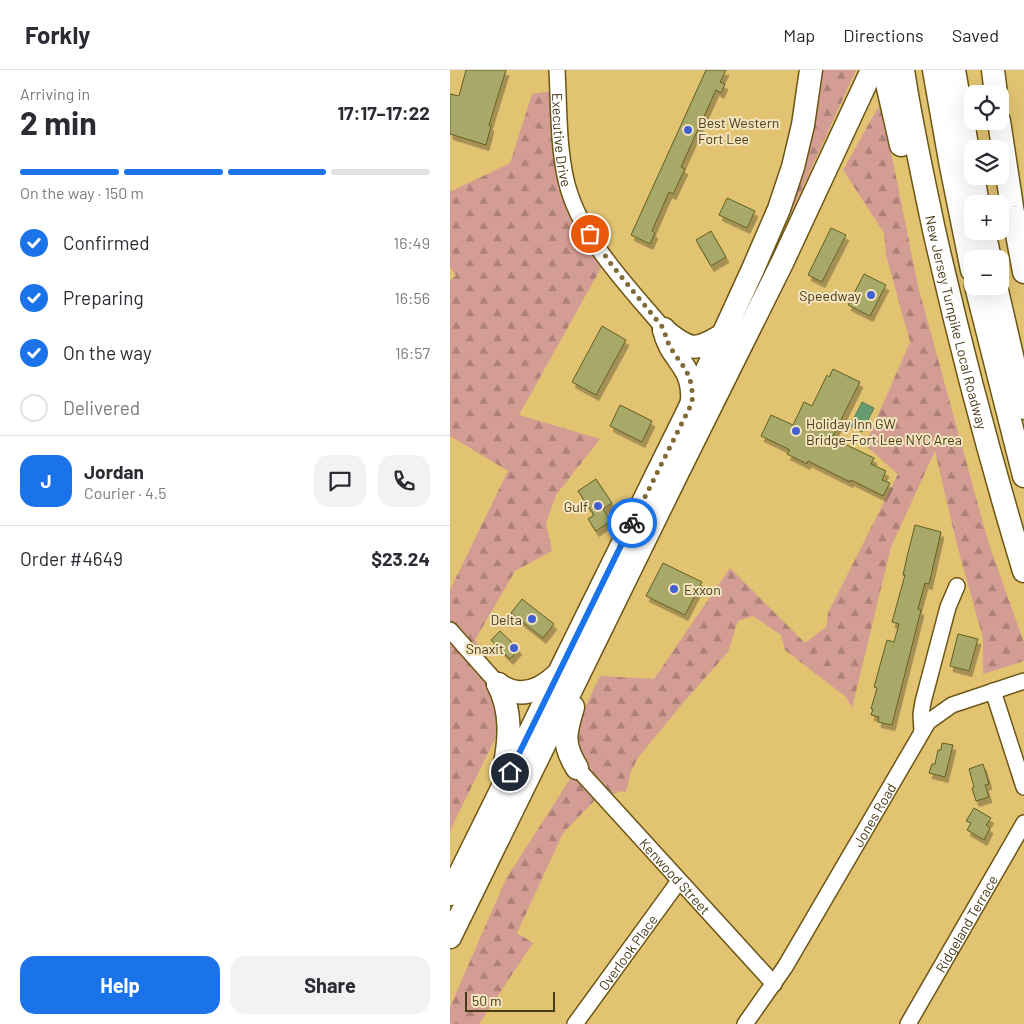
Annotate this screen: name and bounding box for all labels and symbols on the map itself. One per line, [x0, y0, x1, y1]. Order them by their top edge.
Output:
street label: Executive Drive [549, 93, 576, 188]
place label: Best Western Fort Lee [698, 114, 779, 147]
marker: Best Western Fort Lee [682, 124, 694, 136]
pin [569, 213, 611, 255]
street label: New Jersey Turnpike Local Roadway [923, 214, 992, 432]
place label: Speedway [799, 287, 862, 304]
marker: Speedway [865, 289, 877, 301]
place label: Holiday Inn GW Bridge-Fort Lee NYC Area [806, 415, 962, 448]
marker: Holiday Inn GW Bridge-Fort Lee NYC Area [790, 425, 802, 437]
place label: Gulf [564, 498, 588, 515]
courier [607, 498, 657, 548]
marker: Gulf [592, 500, 604, 512]
place label: Exxon [684, 581, 721, 598]
marker: Exxon [668, 583, 680, 595]
place label: Delta [490, 611, 522, 628]
marker: Delta [526, 613, 538, 625]
place label: Snaxit [466, 640, 504, 657]
marker: Snaxit [508, 642, 520, 654]
pin [489, 751, 531, 793]
street label: Jones Road [849, 780, 899, 850]
street label: Kenwood Street [636, 834, 714, 917]
street label: Ridgeland Terrace [931, 872, 1001, 975]
street label: Overlook Place [594, 911, 661, 993]
scale bar [465, 989, 555, 1012]

